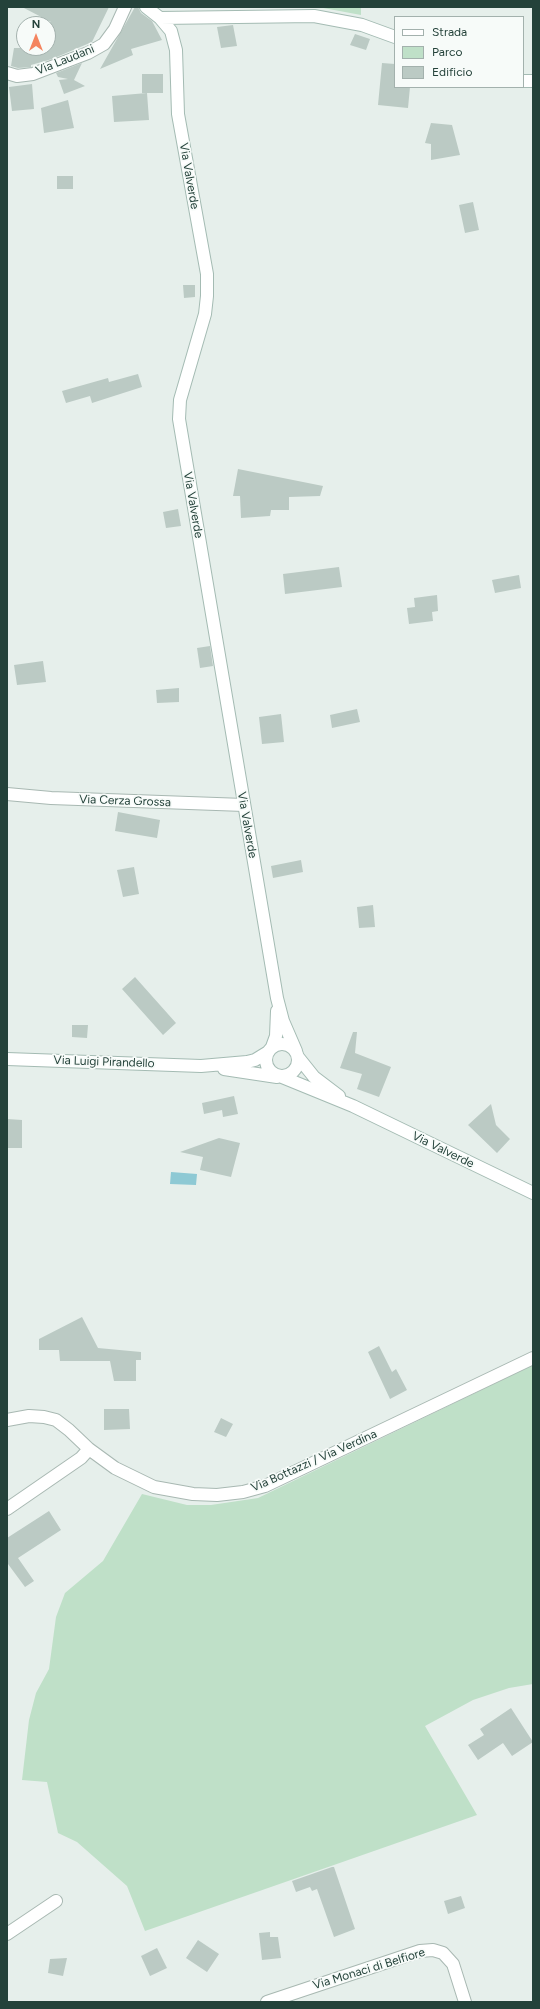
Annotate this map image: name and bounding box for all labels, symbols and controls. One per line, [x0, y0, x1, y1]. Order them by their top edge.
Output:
north arrow [16, 16, 56, 56]
legend [394, 16, 524, 88]
text: N [32, 18, 40, 31]
text: Strada [432, 25, 467, 39]
street label: Via Laudani [34, 42, 96, 78]
text: Parco [432, 45, 462, 59]
text: Edificio [432, 65, 472, 79]
street label: Via Valverde [176, 142, 202, 210]
street label: Via Valverde [180, 471, 206, 539]
street label: Via Valverde [234, 791, 260, 859]
street label: Via Cerza Grossa [79, 792, 171, 810]
street label: Via Luigi Pirandello [53, 1053, 155, 1071]
street label: Via Valverde [410, 1129, 476, 1171]
street label: Via Bottazzi / Via Verdina [249, 1427, 379, 1495]
street label: Via Monaci di Belfiore [311, 1945, 427, 1993]

